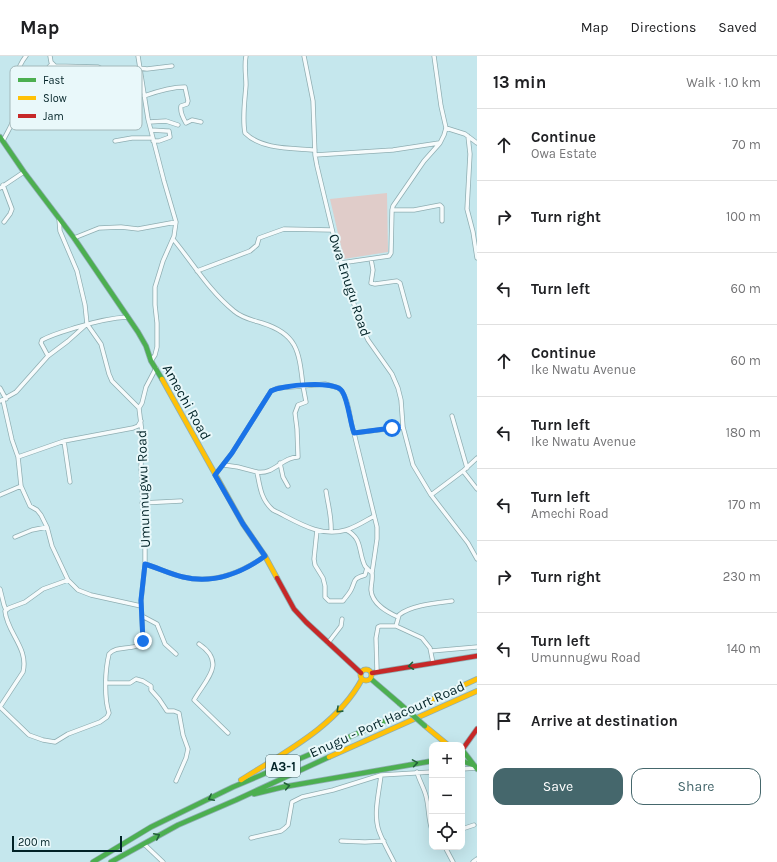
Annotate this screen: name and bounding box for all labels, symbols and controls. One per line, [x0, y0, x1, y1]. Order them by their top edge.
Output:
text: Map [20, 17, 59, 39]
text: Map [581, 19, 609, 36]
text: Directions [631, 19, 696, 36]
text: Saved [718, 19, 757, 36]
legend [10, 66, 142, 130]
text: 13 min [493, 72, 546, 92]
text: Fast [43, 74, 64, 87]
text: Walk · 1.0 km [686, 75, 761, 90]
text: Slow [43, 92, 67, 105]
text: Jam [43, 110, 64, 123]
text: Continue [531, 128, 596, 146]
icon: ahead [493, 134, 515, 156]
text: 70 m [732, 137, 761, 152]
text: Owa Estate [531, 146, 597, 161]
icon: right [493, 206, 515, 228]
text: Turn right [531, 208, 601, 226]
text: 100 m [726, 209, 761, 224]
street label: Owa Enugu Road [325, 232, 374, 339]
icon: left [493, 278, 515, 300]
text: Turn left [531, 280, 590, 298]
text: 60 m [731, 281, 761, 296]
text: Continue [531, 344, 596, 362]
icon: ahead [493, 350, 515, 372]
text: 60 m [731, 353, 761, 368]
street label: Amechi Road [159, 362, 214, 443]
text: Ike Nwatu Avenue [531, 362, 636, 377]
text: Turn left [531, 416, 590, 434]
route start [383, 419, 401, 437]
icon: left [493, 422, 515, 444]
text: 180 m [726, 425, 761, 440]
street label: Umunnugwu Road [133, 430, 154, 548]
text: Ike Nwatu Avenue [531, 434, 636, 449]
text: Turn left [531, 488, 590, 506]
icon: left [493, 494, 515, 516]
text: 170 m [728, 497, 761, 512]
text: Amechi Road [531, 506, 609, 521]
icon: right [493, 566, 515, 588]
text: Turn right [531, 568, 601, 586]
text: 230 m [723, 569, 761, 584]
route end [134, 632, 152, 650]
text: Turn left [531, 632, 590, 650]
icon: left [493, 638, 515, 660]
text: 140 m [726, 641, 761, 656]
text: Umunnugwu Road [531, 650, 641, 665]
one-way arrow [408, 661, 414, 670]
street label: Enugu - Port Hacourt Road [307, 678, 467, 761]
one-way arrow [336, 706, 344, 713]
icon: arrive [493, 710, 515, 732]
text: Arrive at destination [531, 712, 678, 730]
map controls [429, 742, 465, 850]
button: + [429, 742, 465, 778]
road number: A3-1 [266, 755, 300, 777]
one-way arrow [412, 759, 418, 768]
button: Save [493, 768, 623, 805]
button: Share [631, 768, 761, 805]
button: − [429, 778, 465, 814]
one-way arrow [284, 783, 290, 791]
one-way arrow [208, 793, 216, 801]
button: locate [429, 814, 465, 850]
one-way arrow [153, 833, 161, 841]
scale bar [12, 834, 122, 853]
text: 200 m [18, 836, 50, 849]

